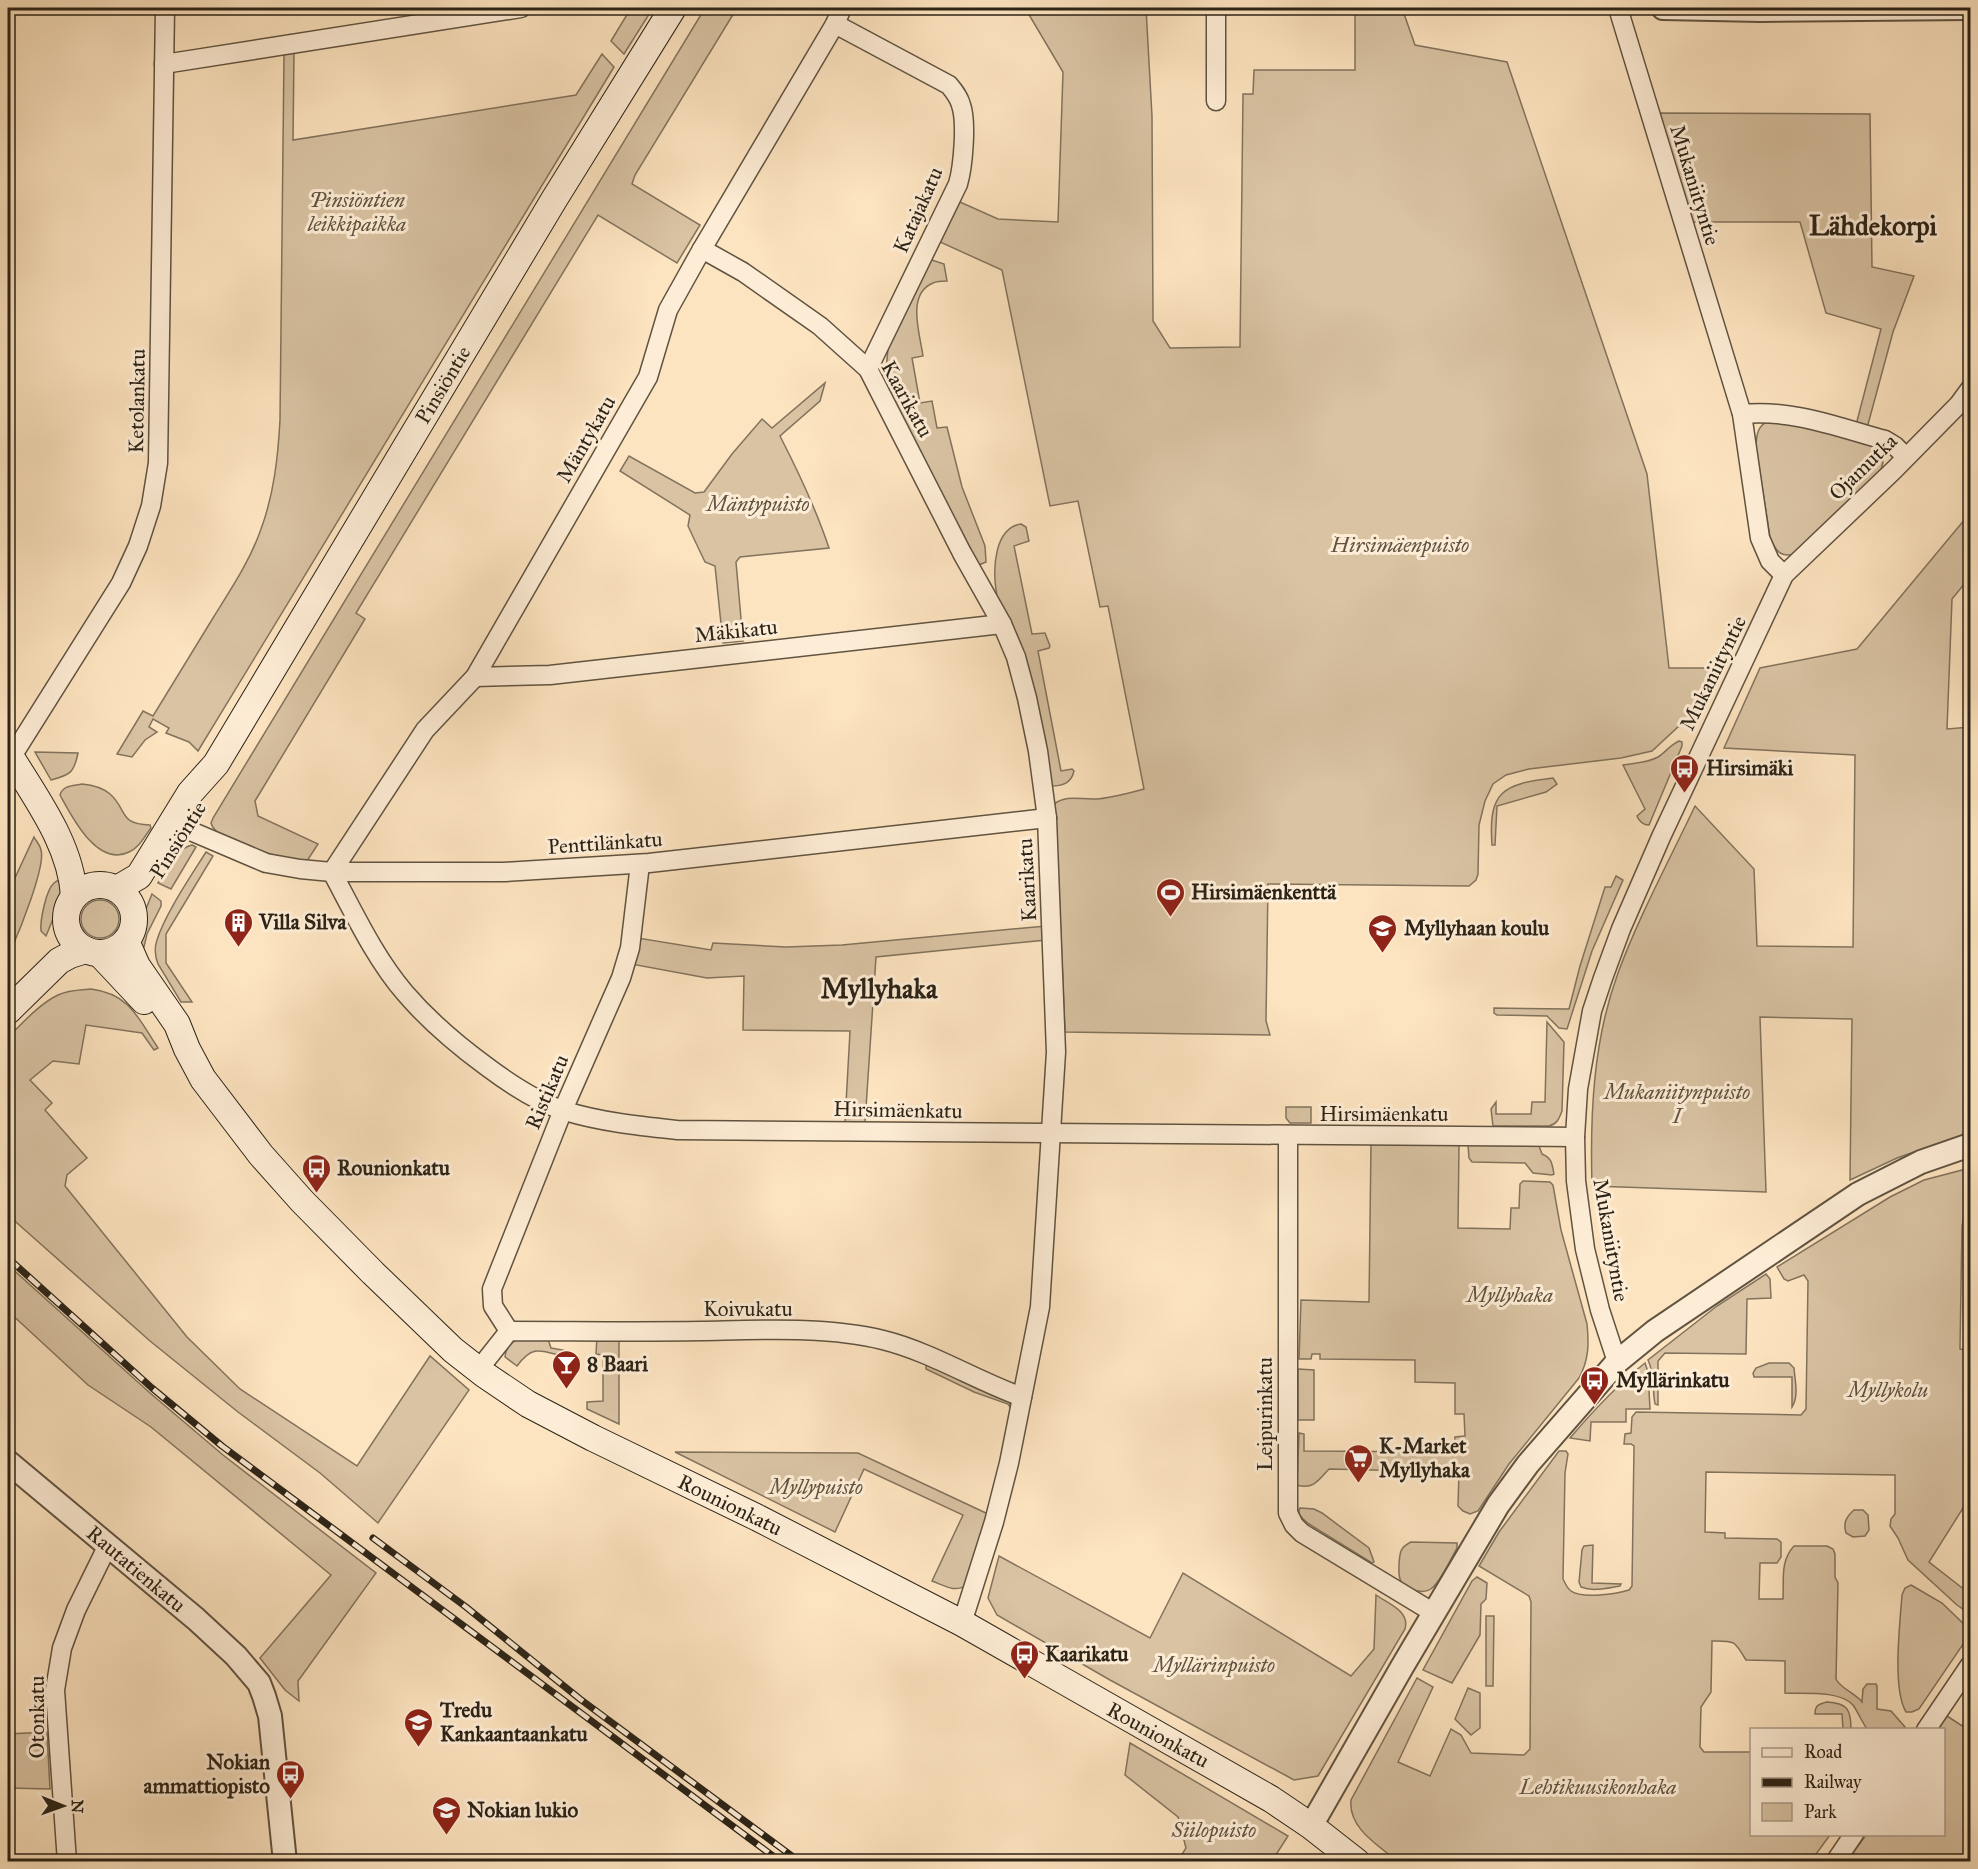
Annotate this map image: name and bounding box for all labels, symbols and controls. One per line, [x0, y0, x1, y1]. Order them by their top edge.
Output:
street label: Mukaniityntie [1664, 122, 1726, 249]
street label: Katajakatu [888, 163, 948, 257]
park label: Pinsiöntien leikkipaikka [307, 187, 406, 237]
district label: Lähdekorpi [1809, 209, 1938, 243]
street label: Pinsiöntie [410, 341, 477, 429]
street label: Ketolankatu [123, 348, 151, 454]
street label: Kaarikatu [875, 356, 939, 442]
street label: Mäntykatu [551, 391, 621, 487]
street label: Ojamutka [1823, 428, 1903, 506]
park label: Mäntypuisto [705, 491, 809, 517]
park label: Hirsimäenpuisto [1330, 532, 1469, 558]
street label: Mukaniityntie [1674, 611, 1752, 735]
street label: Mäkikatu [693, 614, 779, 648]
bus stop icon: Hirsimäki [1669, 752, 1701, 794]
place label: Hirsimäki [1706, 755, 1794, 781]
street label: Pinsiöntie [144, 796, 212, 884]
street label: Penttilänkatu [547, 826, 663, 860]
street label: Kaarikatu [1012, 838, 1042, 922]
sports icon: Hirsimäenkenttä [1154, 876, 1186, 918]
place label: Hirsimäenkenttä [1191, 879, 1337, 905]
building icon: Villa Silva [222, 906, 254, 948]
place label: Villa Silva [258, 909, 347, 935]
school or university icon: Myllyhaan koulu [1367, 912, 1399, 954]
place label: Myllyhaan koulu [1404, 915, 1550, 941]
district label: Myllyhaka [821, 972, 938, 1006]
street label: Ristikatu [520, 1051, 574, 1133]
park label: Mukaniitynpuisto I [1602, 1079, 1750, 1129]
street label: Hirsimäenkatu [833, 1096, 963, 1124]
street label: Hirsimäenkatu [1319, 1101, 1449, 1127]
bus stop icon: Rounionkatu [300, 1152, 332, 1194]
place label: Rounionkatu [337, 1155, 451, 1181]
street label: Mukaniityntie [1587, 1176, 1635, 1304]
park label: Myllyhaka [1465, 1282, 1553, 1308]
street label: Koivukatu [703, 1296, 793, 1322]
bar icon: 8 Baari [550, 1348, 582, 1390]
place label: 8 Baari [587, 1351, 648, 1377]
street label: Leipurinkatu [1252, 1357, 1278, 1471]
bus stop icon: Myllärinkatu [1579, 1364, 1611, 1406]
place label: Myllärinkatu [1616, 1367, 1730, 1393]
park label: Myllykolu [1846, 1377, 1928, 1403]
place label: K-Market Myllyhaka [1379, 1433, 1471, 1483]
supermarket icon: K-Market Myllyhaka [1342, 1442, 1374, 1484]
street label: Rounionkatu [674, 1469, 786, 1541]
park label: Myllypuisto [767, 1474, 863, 1500]
street label: Rautatienkatu [81, 1520, 191, 1618]
bus stop icon: Kaarikatu [1008, 1638, 1040, 1680]
place label: Kaarikatu [1045, 1641, 1129, 1667]
park label: Myllärinpuisto [1151, 1652, 1275, 1678]
street label: Otonkatu [24, 1676, 50, 1758]
street label: Rounionkatu [1102, 1696, 1214, 1774]
place label: Tredu Kankaantaankatu [439, 1697, 588, 1747]
school or university icon: Tredu Kankaantaankatu [403, 1706, 435, 1748]
legend [1750, 1728, 1945, 1836]
text: Road [1804, 1741, 1842, 1763]
place label: Nokian ammattiopisto [144, 1749, 271, 1799]
bus stop icon: Nokian ammattiopisto [275, 1758, 307, 1800]
text: Railway [1804, 1771, 1862, 1793]
park label: Lehtikuusikonhaka [1518, 1774, 1677, 1800]
north arrow [33, 1776, 93, 1836]
school or university icon: Nokian lukio [430, 1794, 462, 1836]
place label: Nokian lukio [467, 1797, 579, 1823]
text: N [68, 1799, 87, 1814]
text: Park [1804, 1801, 1837, 1823]
park label: Siilopuisto [1171, 1817, 1256, 1843]

